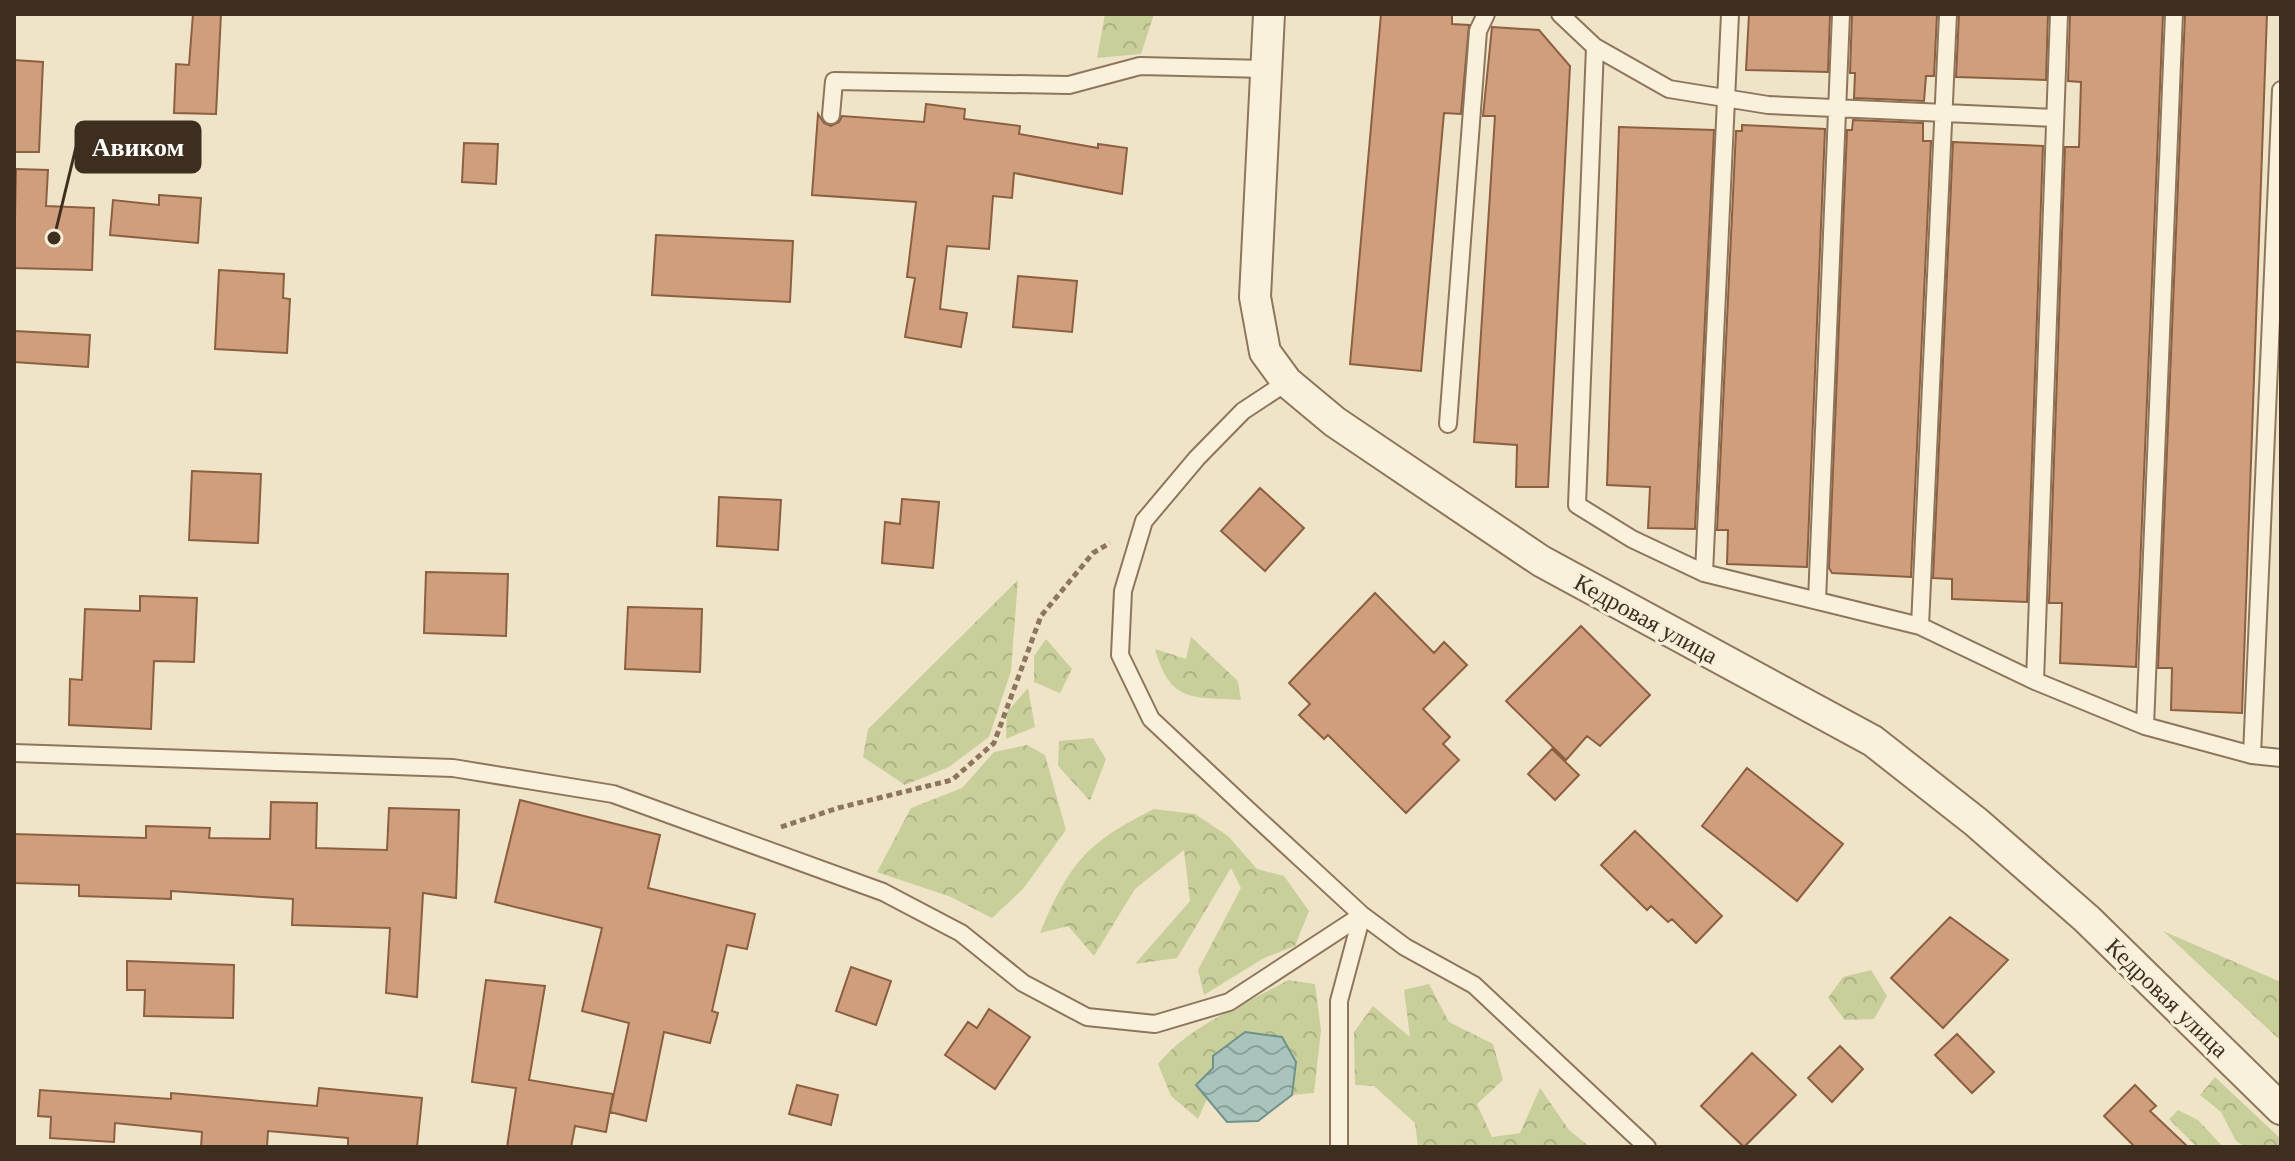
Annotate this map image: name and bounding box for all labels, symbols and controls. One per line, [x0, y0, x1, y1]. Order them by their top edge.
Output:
callout: Авиком [76, 122, 200, 172]
text: Авиком [92, 133, 184, 162]
street label: Кедровая улица [1570, 569, 1722, 669]
street label: Кедровая улица [2101, 933, 2234, 1063]

